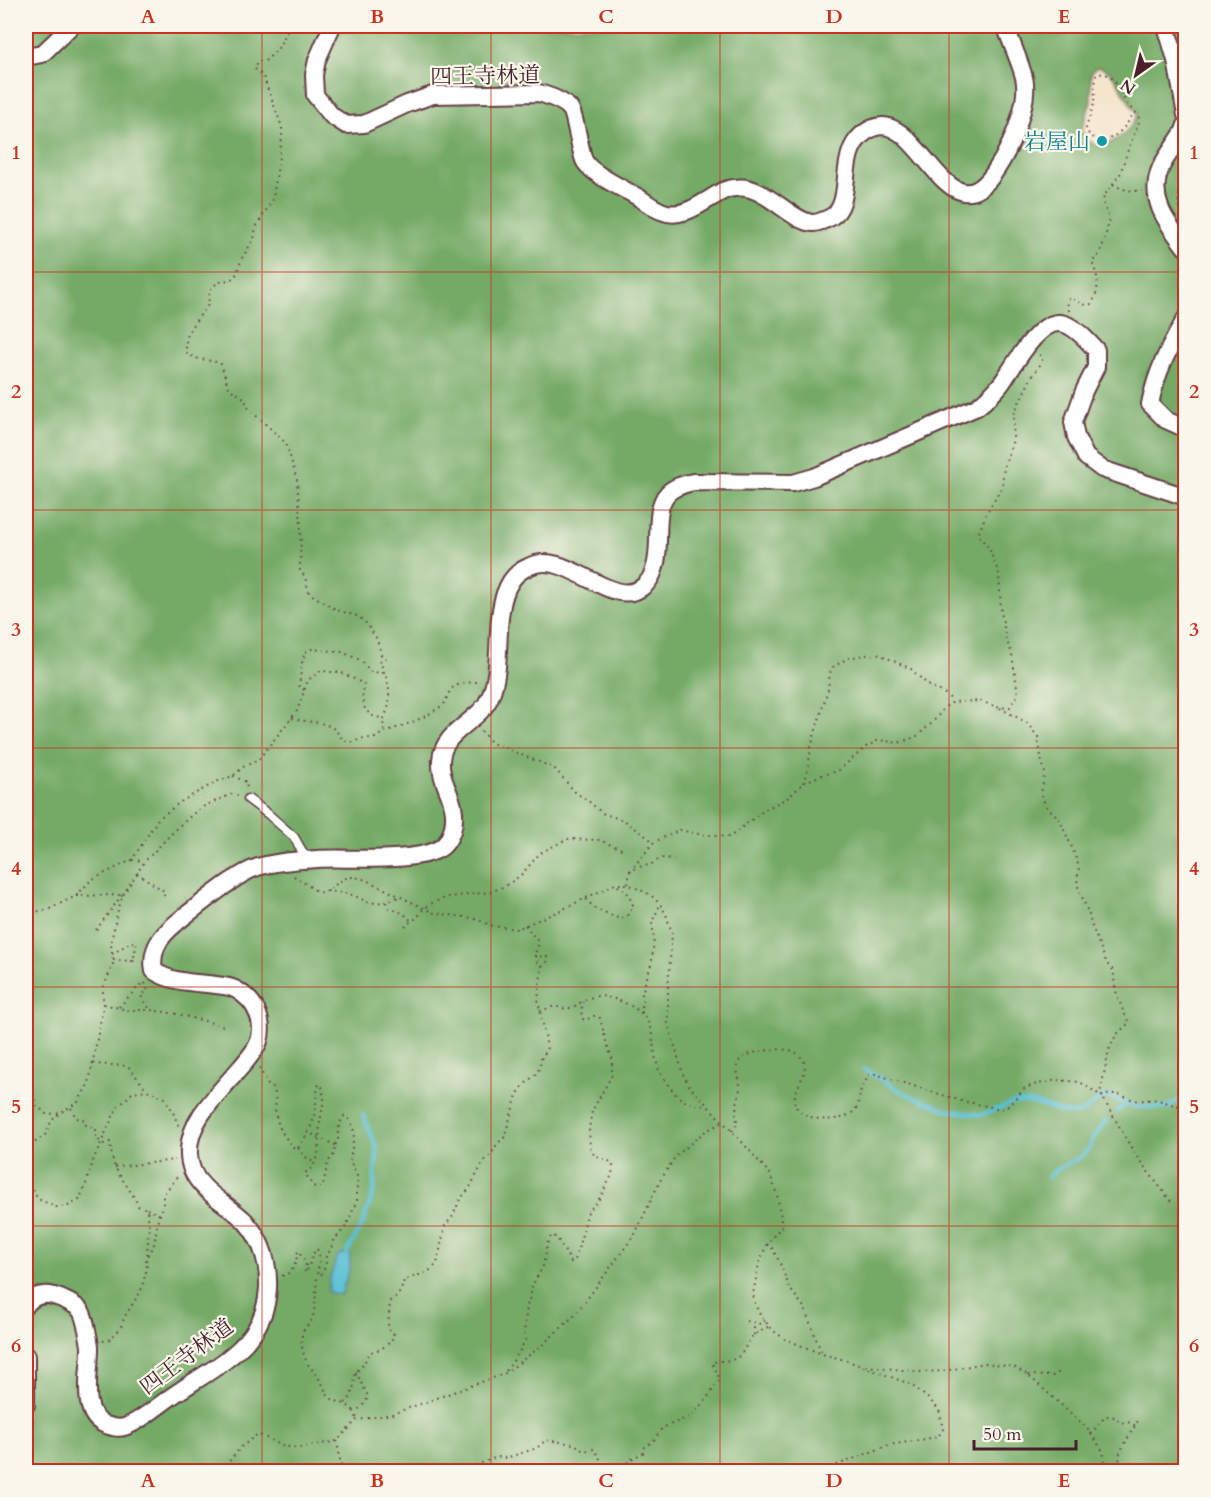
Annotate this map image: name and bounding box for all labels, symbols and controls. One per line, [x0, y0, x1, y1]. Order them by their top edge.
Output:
text: A [140, 3, 156, 30]
text: B [370, 3, 384, 30]
text: C [598, 3, 614, 30]
text: D [825, 3, 843, 30]
text: E [1058, 3, 1070, 30]
north arrow [1106, 45, 1166, 105]
street label: 四王寺林道 [430, 60, 540, 92]
text: N [1116, 74, 1140, 100]
place label: 岩屋山 [1024, 127, 1090, 157]
marker: 岩屋山 [1095, 134, 1109, 148]
text: 1 [11, 139, 21, 166]
text: 1 [1189, 139, 1199, 166]
text: 2 [11, 378, 21, 405]
text: 2 [1189, 378, 1199, 405]
text: 3 [11, 616, 21, 643]
text: 3 [1189, 616, 1199, 643]
text: 4 [11, 855, 21, 882]
text: 4 [1189, 855, 1199, 882]
text: 5 [11, 1093, 21, 1120]
text: 5 [1189, 1093, 1199, 1120]
street label: 四王寺林道 [134, 1312, 240, 1402]
text: 6 [11, 1332, 21, 1359]
text: 6 [1189, 1332, 1199, 1359]
scale bar [974, 1413, 1076, 1451]
text: 50 m [983, 1422, 1022, 1447]
text: A [140, 1467, 156, 1494]
text: B [370, 1467, 384, 1494]
text: C [598, 1467, 614, 1494]
text: D [825, 1467, 843, 1494]
text: E [1058, 1467, 1070, 1494]

